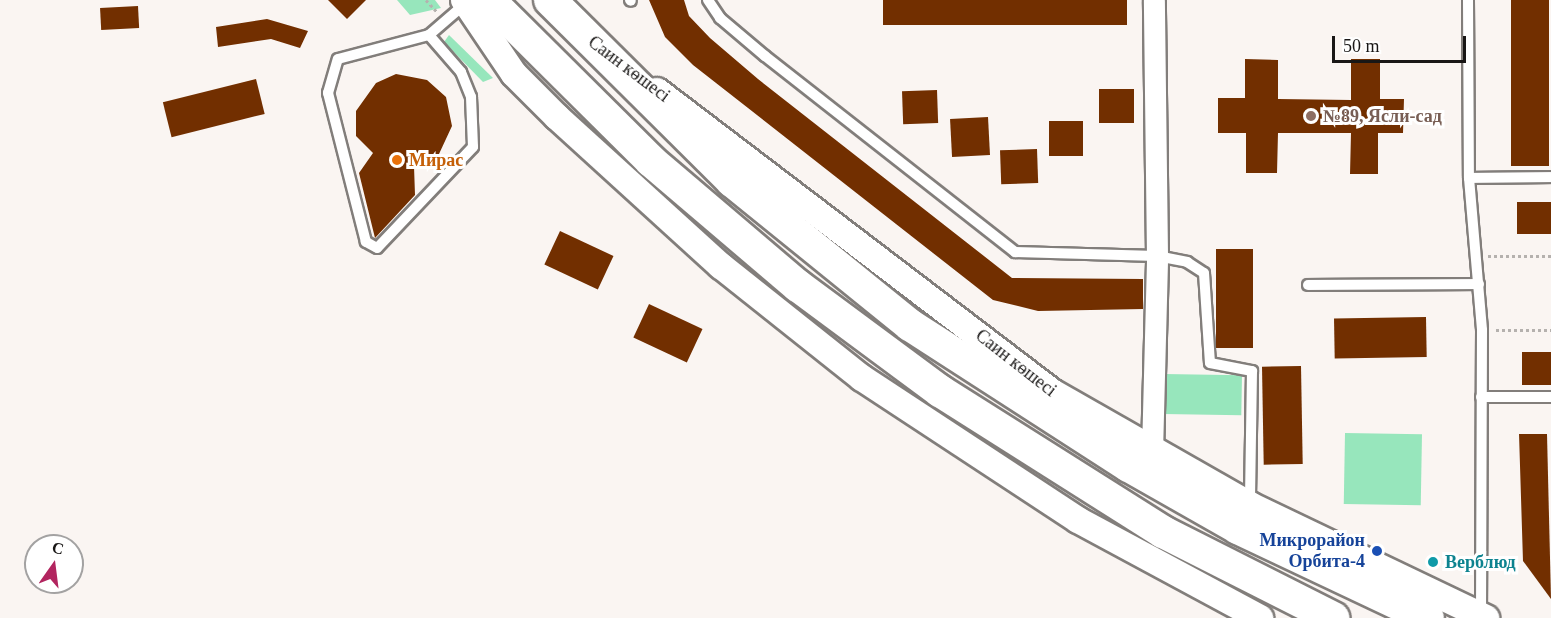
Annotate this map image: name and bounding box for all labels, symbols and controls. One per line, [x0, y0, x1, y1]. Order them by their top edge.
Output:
scale bar [1335, 24, 1468, 62]
street label: Саин көшесі [584, 31, 674, 107]
text: 50 m [1343, 36, 1380, 56]
place label: №89, Ясли-сад [1323, 105, 1442, 127]
marker: №89, Ясли-сад [1304, 109, 1318, 123]
place label: Мирас [409, 149, 463, 171]
marker: Мирас [390, 153, 404, 167]
street label: Саин көшесі [971, 325, 1061, 401]
place label: Микрорайон Орбита-4 [1260, 530, 1365, 572]
north arrow [24, 534, 84, 594]
text: С [50, 538, 66, 558]
marker: Микрорайон Орбита-4 [1370, 544, 1384, 558]
place label: Верблюд [1445, 551, 1515, 573]
marker: Верблюд [1426, 555, 1440, 569]

